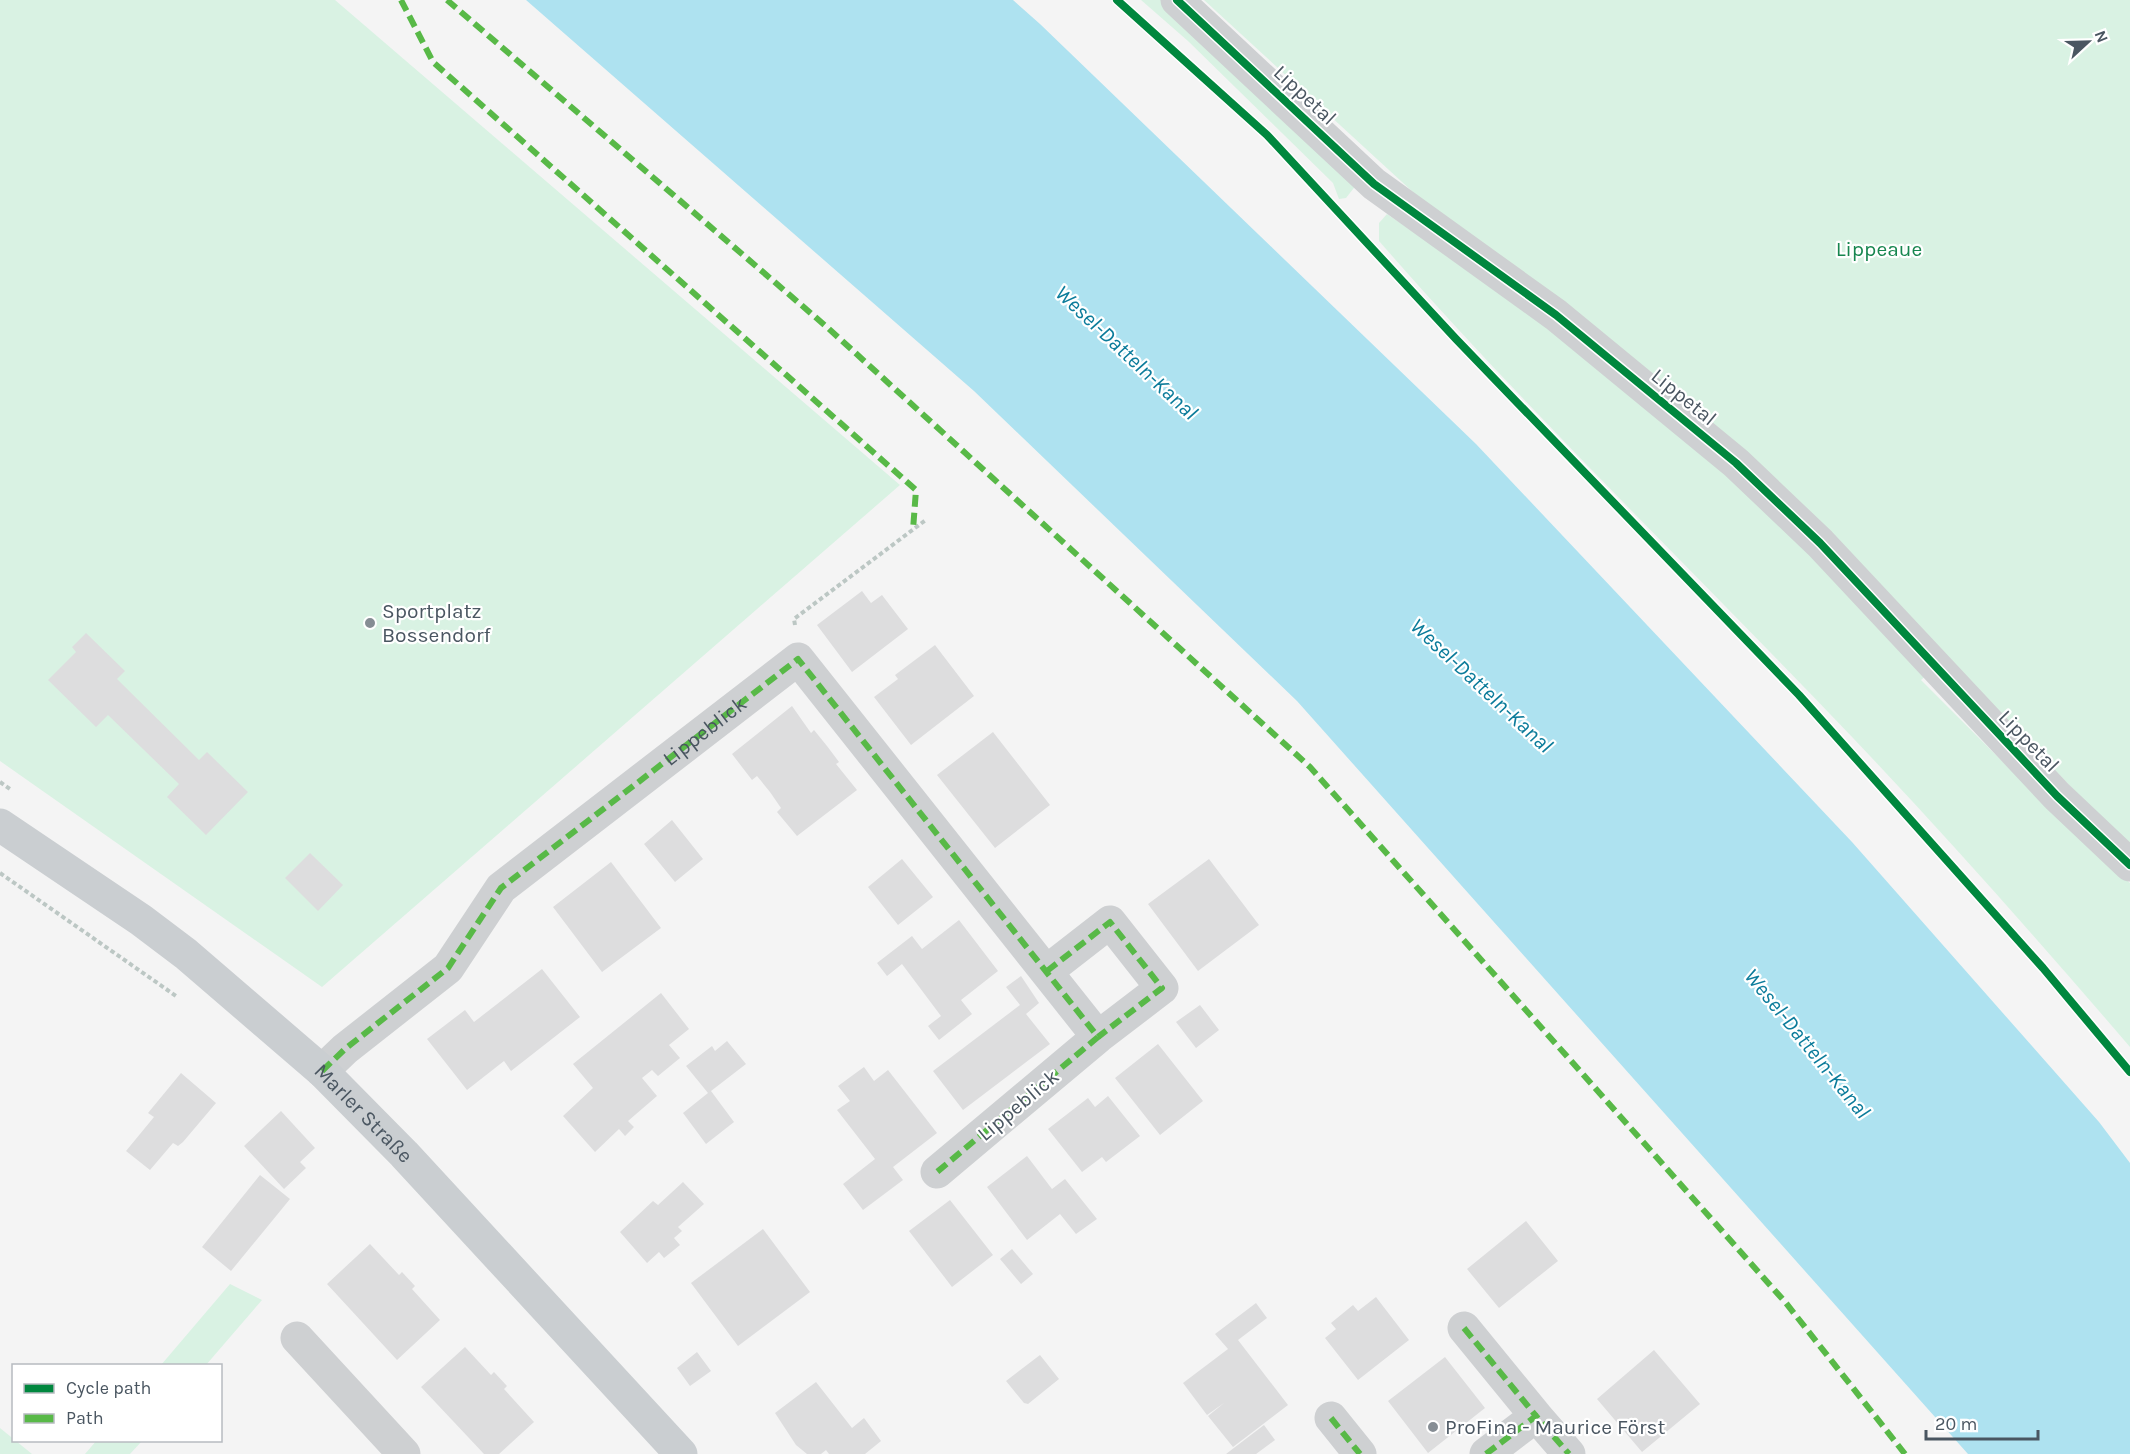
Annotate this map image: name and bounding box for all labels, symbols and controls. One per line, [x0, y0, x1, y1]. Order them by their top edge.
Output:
north arrow [2058, 12, 2118, 72]
text: N [2090, 28, 2112, 45]
street label: Lippetal [1269, 60, 1341, 130]
park label: Lippeaue [1836, 237, 1922, 261]
water label: Wesel-Datteln-Kanal [1050, 280, 1203, 426]
street label: Lippetal [1647, 364, 1721, 430]
place label: Sportplatz Bossendorf [382, 599, 492, 647]
water label: Wesel-Datteln-Kanal [1405, 613, 1558, 759]
marker: Sportplatz Bossendorf [363, 616, 377, 630]
street label: Lippeblick [658, 691, 751, 771]
street label: Lippetal [1994, 705, 2064, 777]
water label: Wesel-Datteln-Kanal [1739, 963, 1876, 1124]
street label: Marler Straße [309, 1059, 418, 1168]
street label: Lippeblick [972, 1064, 1064, 1146]
legend [12, 1364, 222, 1442]
text: Cycle path [66, 1377, 151, 1399]
scale bar [1926, 1403, 2038, 1441]
text: Path [66, 1407, 104, 1429]
text: 20 m [1935, 1413, 1977, 1435]
place label: ProFina - Maurice Först [1445, 1415, 1666, 1439]
marker: ProFina - Maurice Först [1426, 1420, 1440, 1434]

